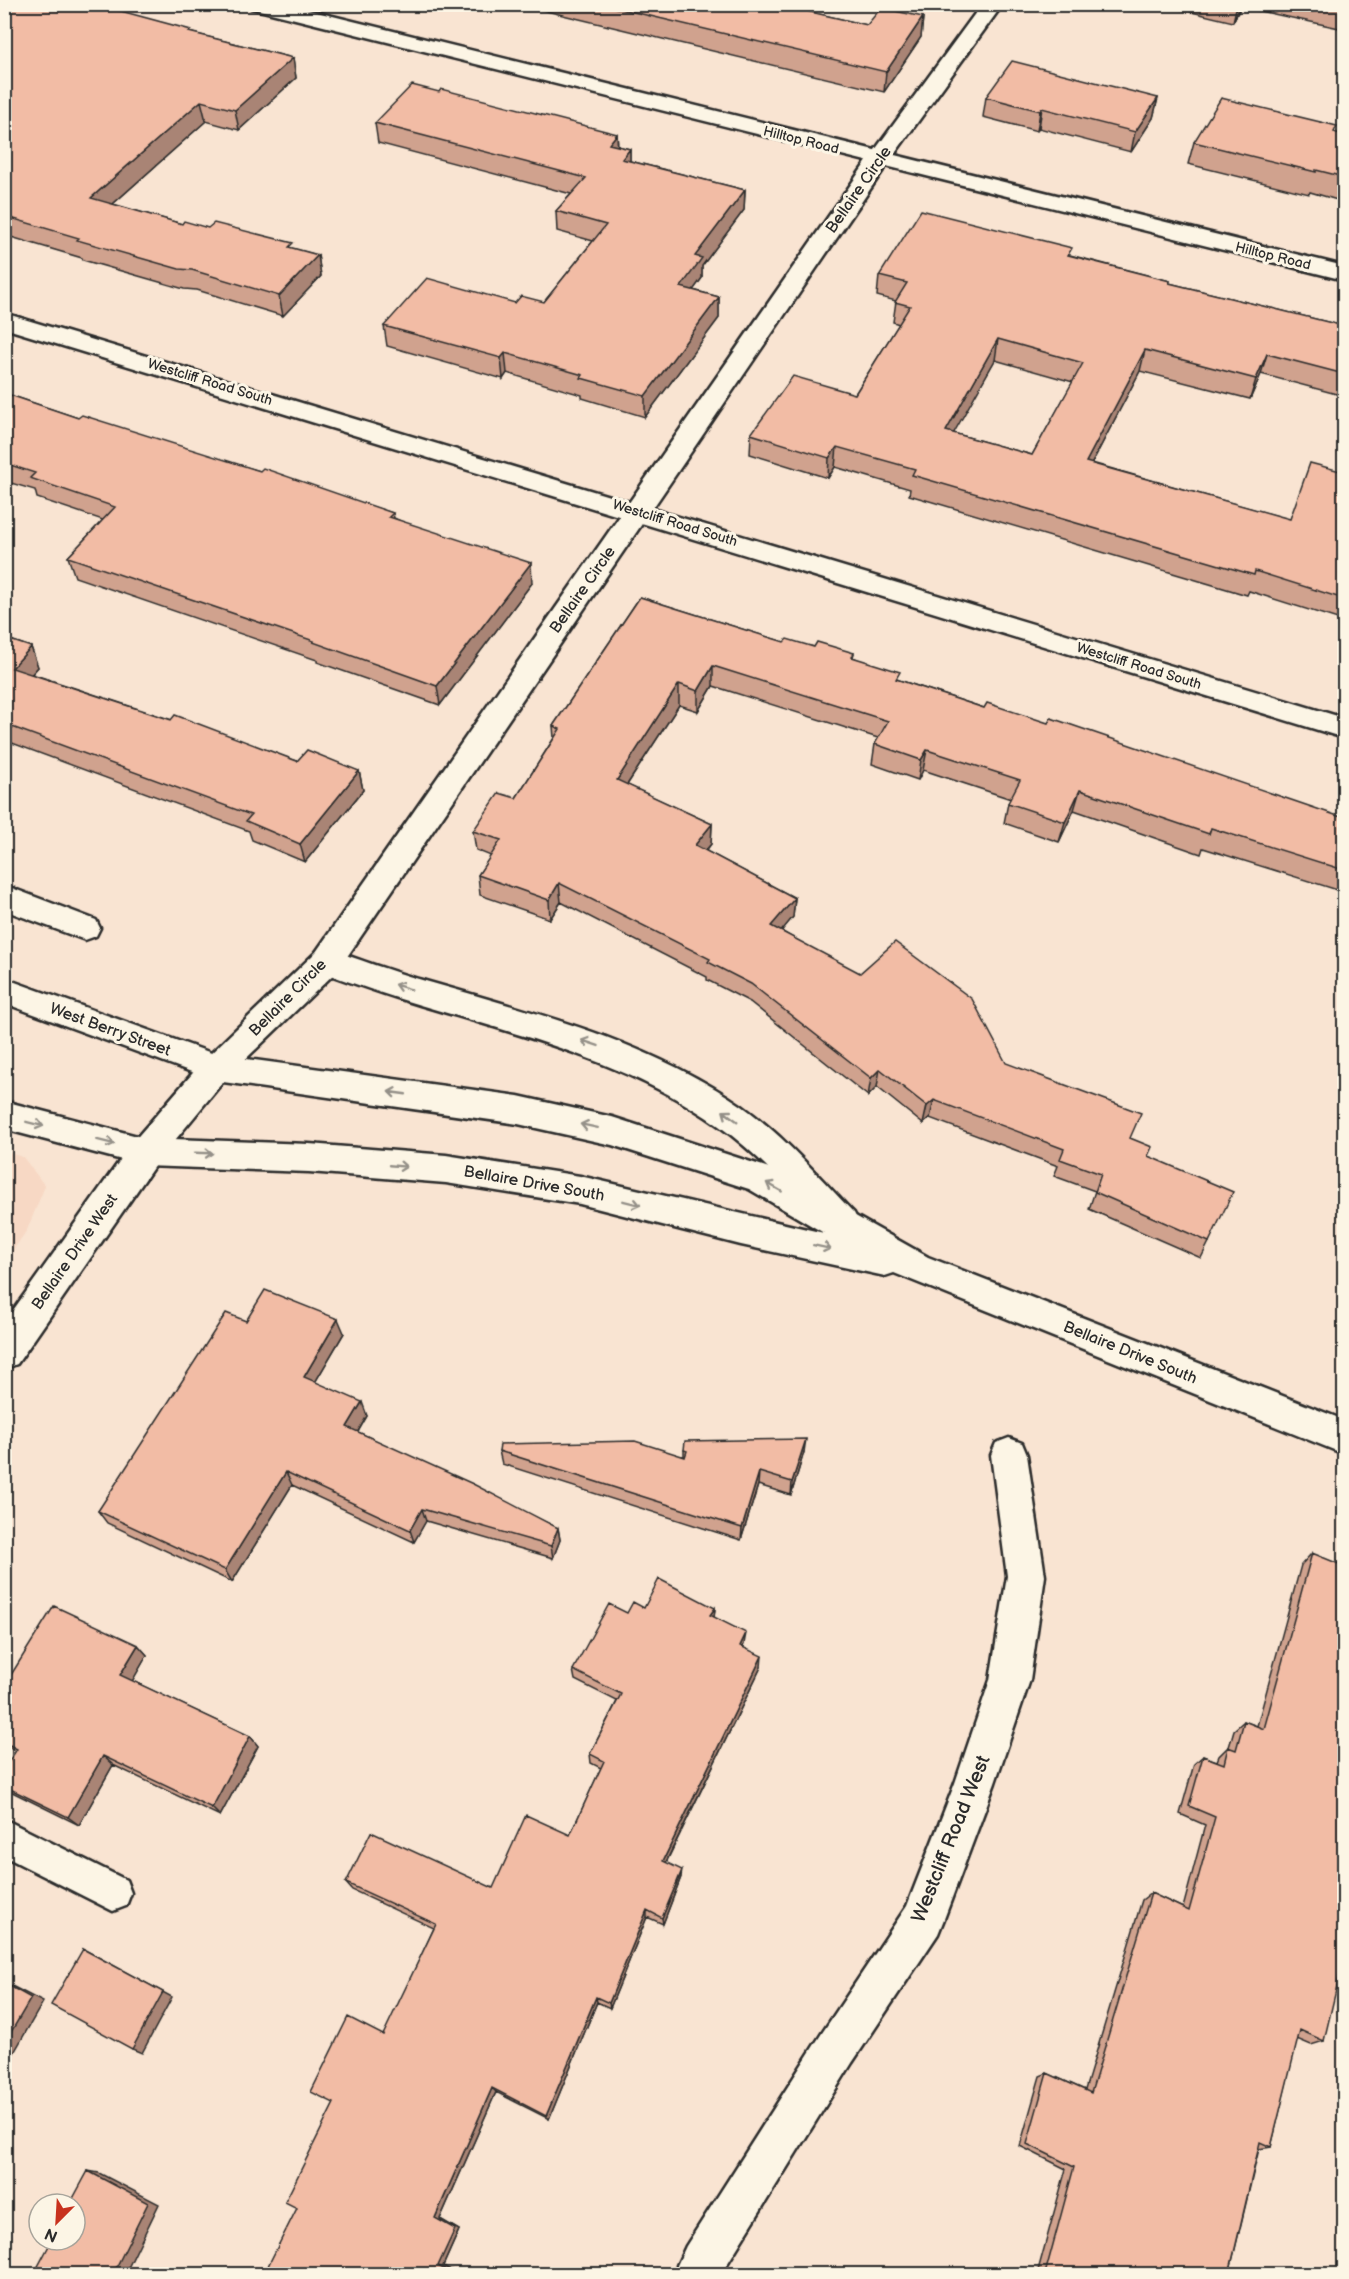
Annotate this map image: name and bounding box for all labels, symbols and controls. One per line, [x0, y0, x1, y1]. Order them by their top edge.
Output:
street label: Hilltop Road [761, 122, 841, 158]
street label: Bellaire Circle [822, 143, 896, 237]
street label: Hilltop Road [1233, 238, 1313, 274]
street label: Westcliff Road South [145, 355, 275, 409]
street label: Westcliff Road South [610, 496, 740, 550]
street label: Bellaire Circle [546, 543, 620, 637]
street label: Westcliff Road South [1074, 639, 1204, 693]
street label: Bellaire Circle [245, 955, 331, 1041]
one-way arrow [394, 981, 413, 992]
street label: West Berry Street [47, 999, 173, 1061]
one-way arrow [581, 1036, 600, 1047]
one-way arrow [387, 1087, 407, 1098]
one-way arrow [723, 1110, 739, 1122]
one-way arrow [25, 1119, 44, 1131]
one-way arrow [580, 1120, 599, 1131]
one-way arrow [96, 1137, 115, 1148]
one-way arrow [193, 1148, 213, 1159]
one-way arrow [388, 1160, 408, 1171]
street label: Bellaire Drive South [462, 1162, 606, 1206]
one-way arrow [765, 1181, 783, 1192]
street label: Bellaire Drive West [28, 1190, 122, 1313]
one-way arrow [622, 1197, 641, 1209]
one-way arrow [812, 1242, 831, 1254]
street label: Bellaire Drive South [1060, 1318, 1200, 1389]
street label: Westcliff Road West [906, 1752, 996, 1926]
north arrow [27, 2192, 87, 2252]
text: N [42, 2223, 61, 2245]

